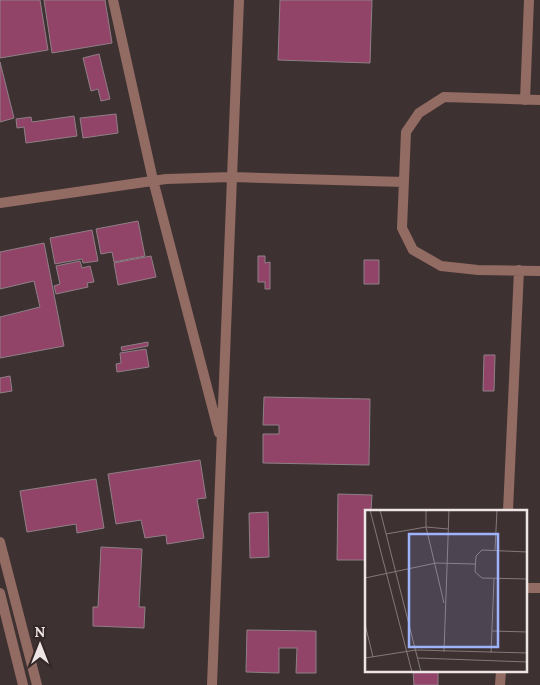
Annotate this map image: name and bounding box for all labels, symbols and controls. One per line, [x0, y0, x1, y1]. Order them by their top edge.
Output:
inset map [365, 510, 528, 672]
north arrow [15, 620, 65, 670]
text: N [35, 623, 46, 641]

